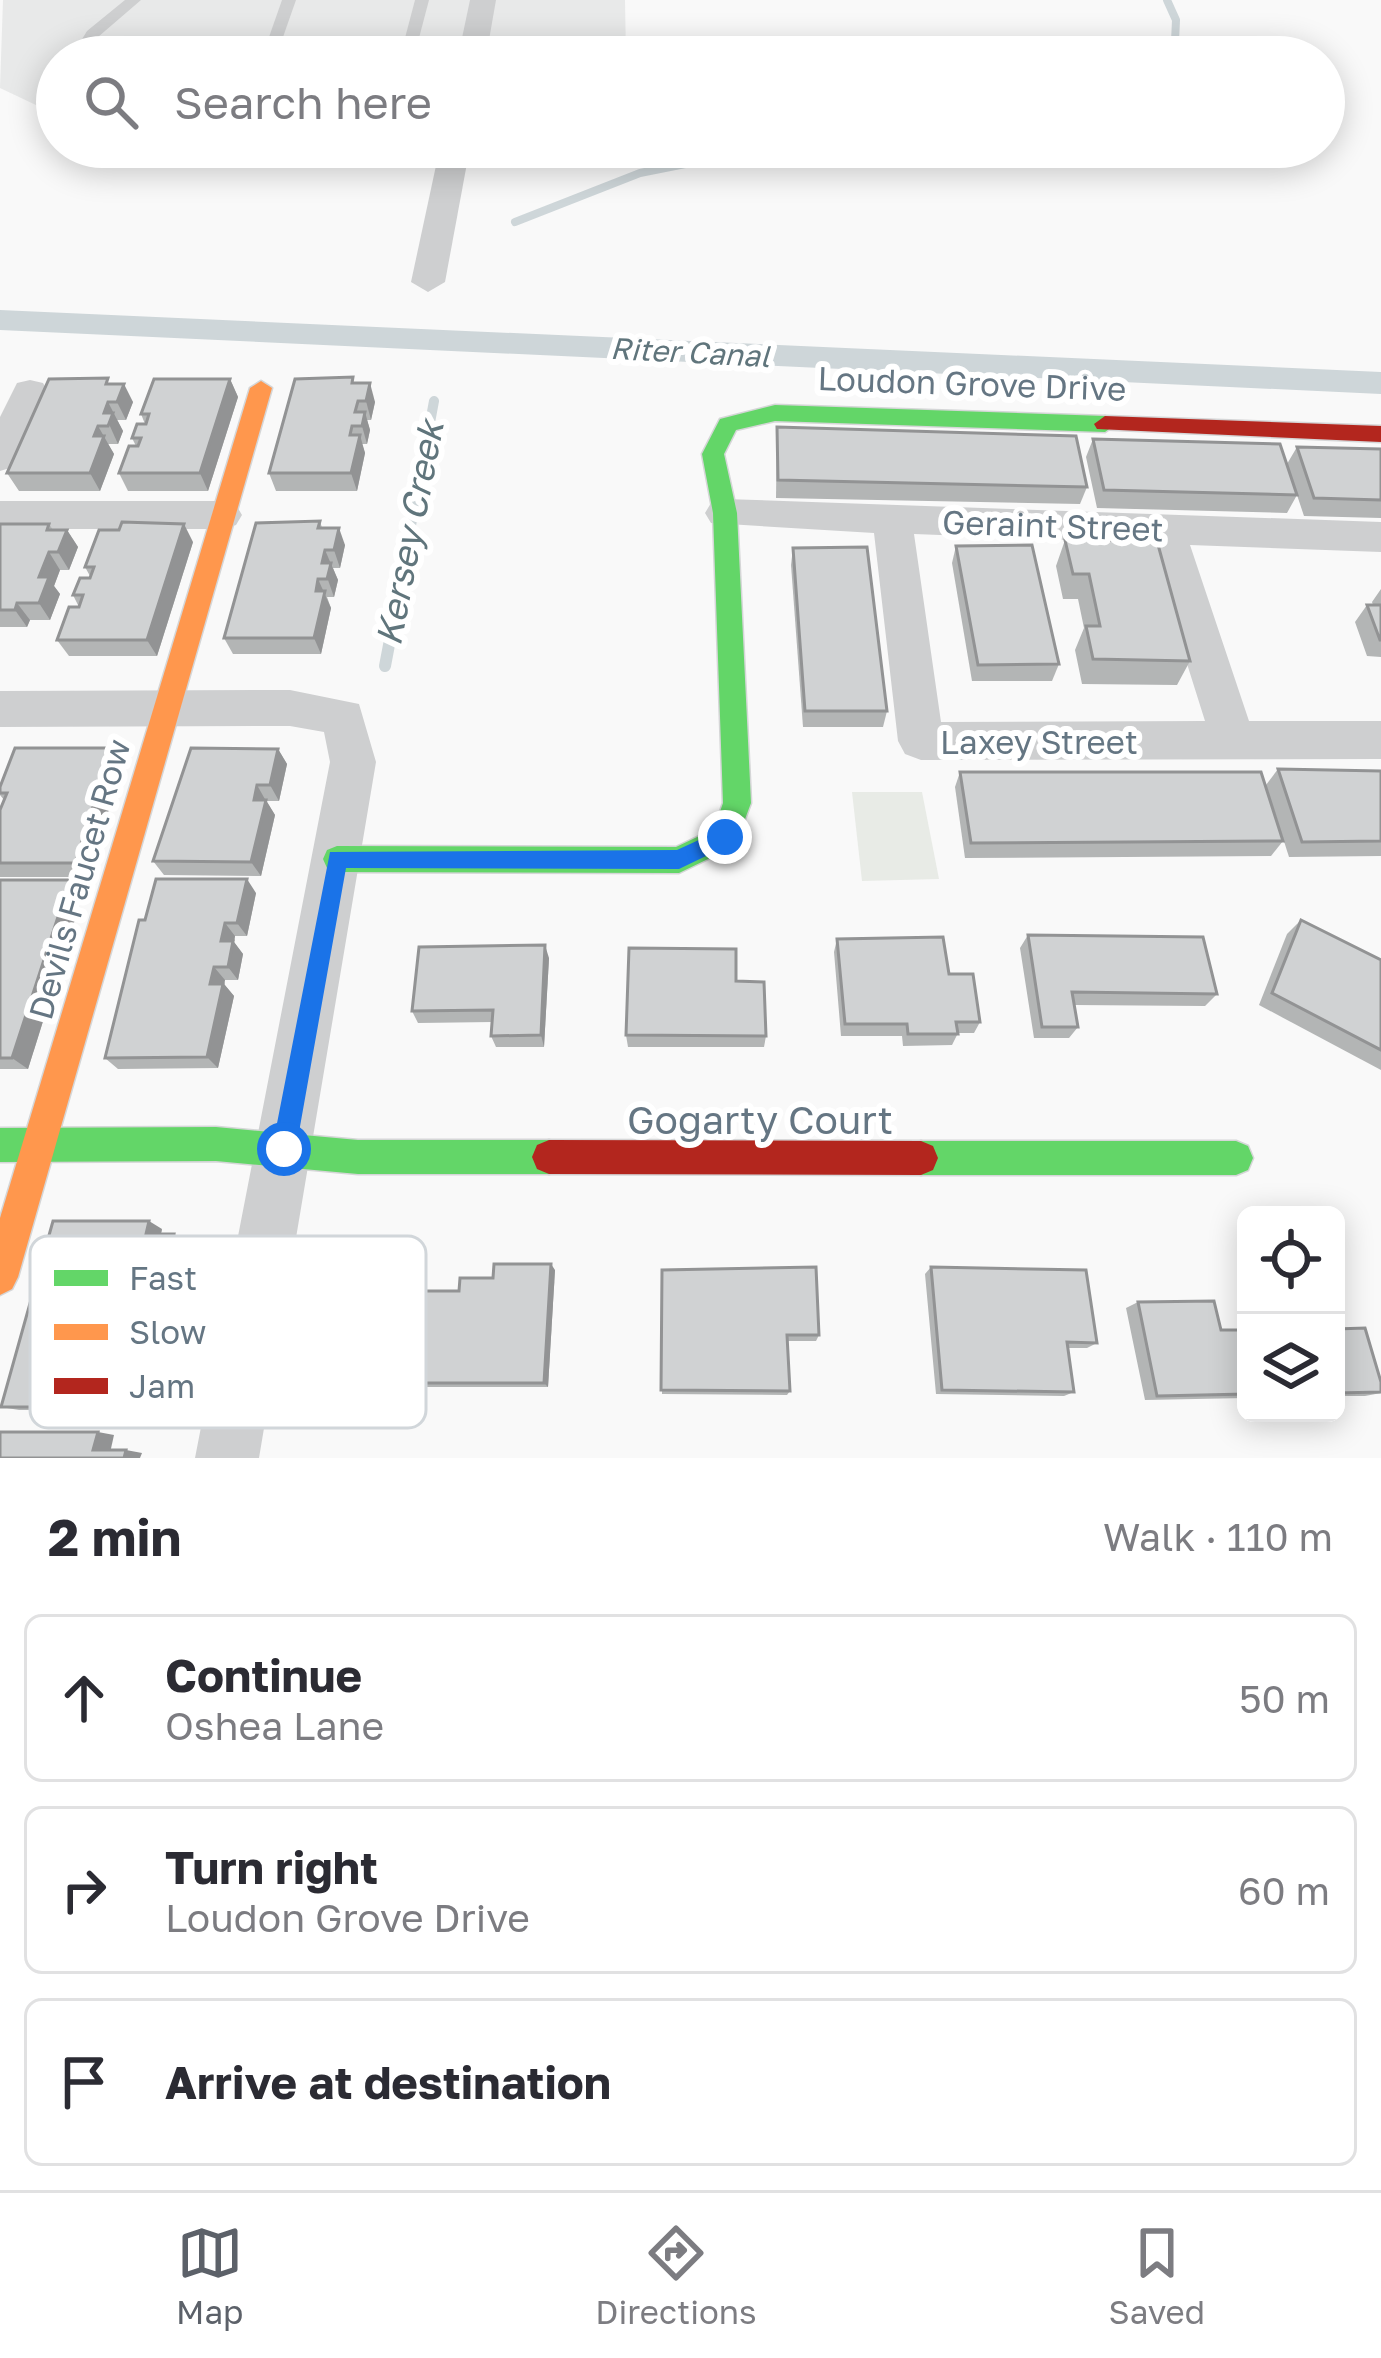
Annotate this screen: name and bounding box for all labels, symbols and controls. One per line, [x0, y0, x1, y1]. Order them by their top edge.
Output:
search box [36, 36, 1345, 168]
icon: search [78, 69, 144, 135]
text: Search here [174, 75, 432, 129]
water label: Riter Canal [609, 330, 772, 374]
street label: Loudon Grove Drive [817, 358, 1127, 408]
water label: Kersey Creek [366, 414, 453, 649]
street label: Geraint Street [942, 502, 1164, 548]
street label: Laxey Street [940, 722, 1138, 761]
street label: Devils Faucet Row [20, 734, 138, 1024]
route end [698, 810, 752, 864]
street label: Gogarty Court [627, 1096, 893, 1143]
route start [257, 1122, 311, 1176]
map controls [1237, 1206, 1345, 1422]
button: locate [1237, 1206, 1345, 1314]
legend [30, 1236, 426, 1428]
text: Fast [129, 1258, 197, 1297]
text: Slow [129, 1312, 207, 1351]
button: layers [1237, 1314, 1345, 1422]
text: Jam [129, 1366, 195, 1405]
text: 2 min [48, 1506, 181, 1567]
text: Walk · 110 m [1103, 1513, 1333, 1560]
text: Continue [165, 1648, 362, 1702]
icon: ahead [51, 1665, 117, 1731]
text: 50 m [1239, 1675, 1330, 1722]
text: Oshea Lane [165, 1702, 384, 1749]
text: Turn right [165, 1840, 378, 1894]
icon: right [51, 1857, 117, 1923]
text: 60 m [1238, 1867, 1330, 1914]
text: Loudon Grove Drive [165, 1894, 530, 1941]
icon: arrive [51, 2049, 117, 2115]
text: Arrive at destination [165, 2055, 611, 2109]
tab: Map [176, 2220, 243, 2331]
tab: Directions [595, 2220, 757, 2331]
tab: Saved [1109, 2220, 1205, 2331]

